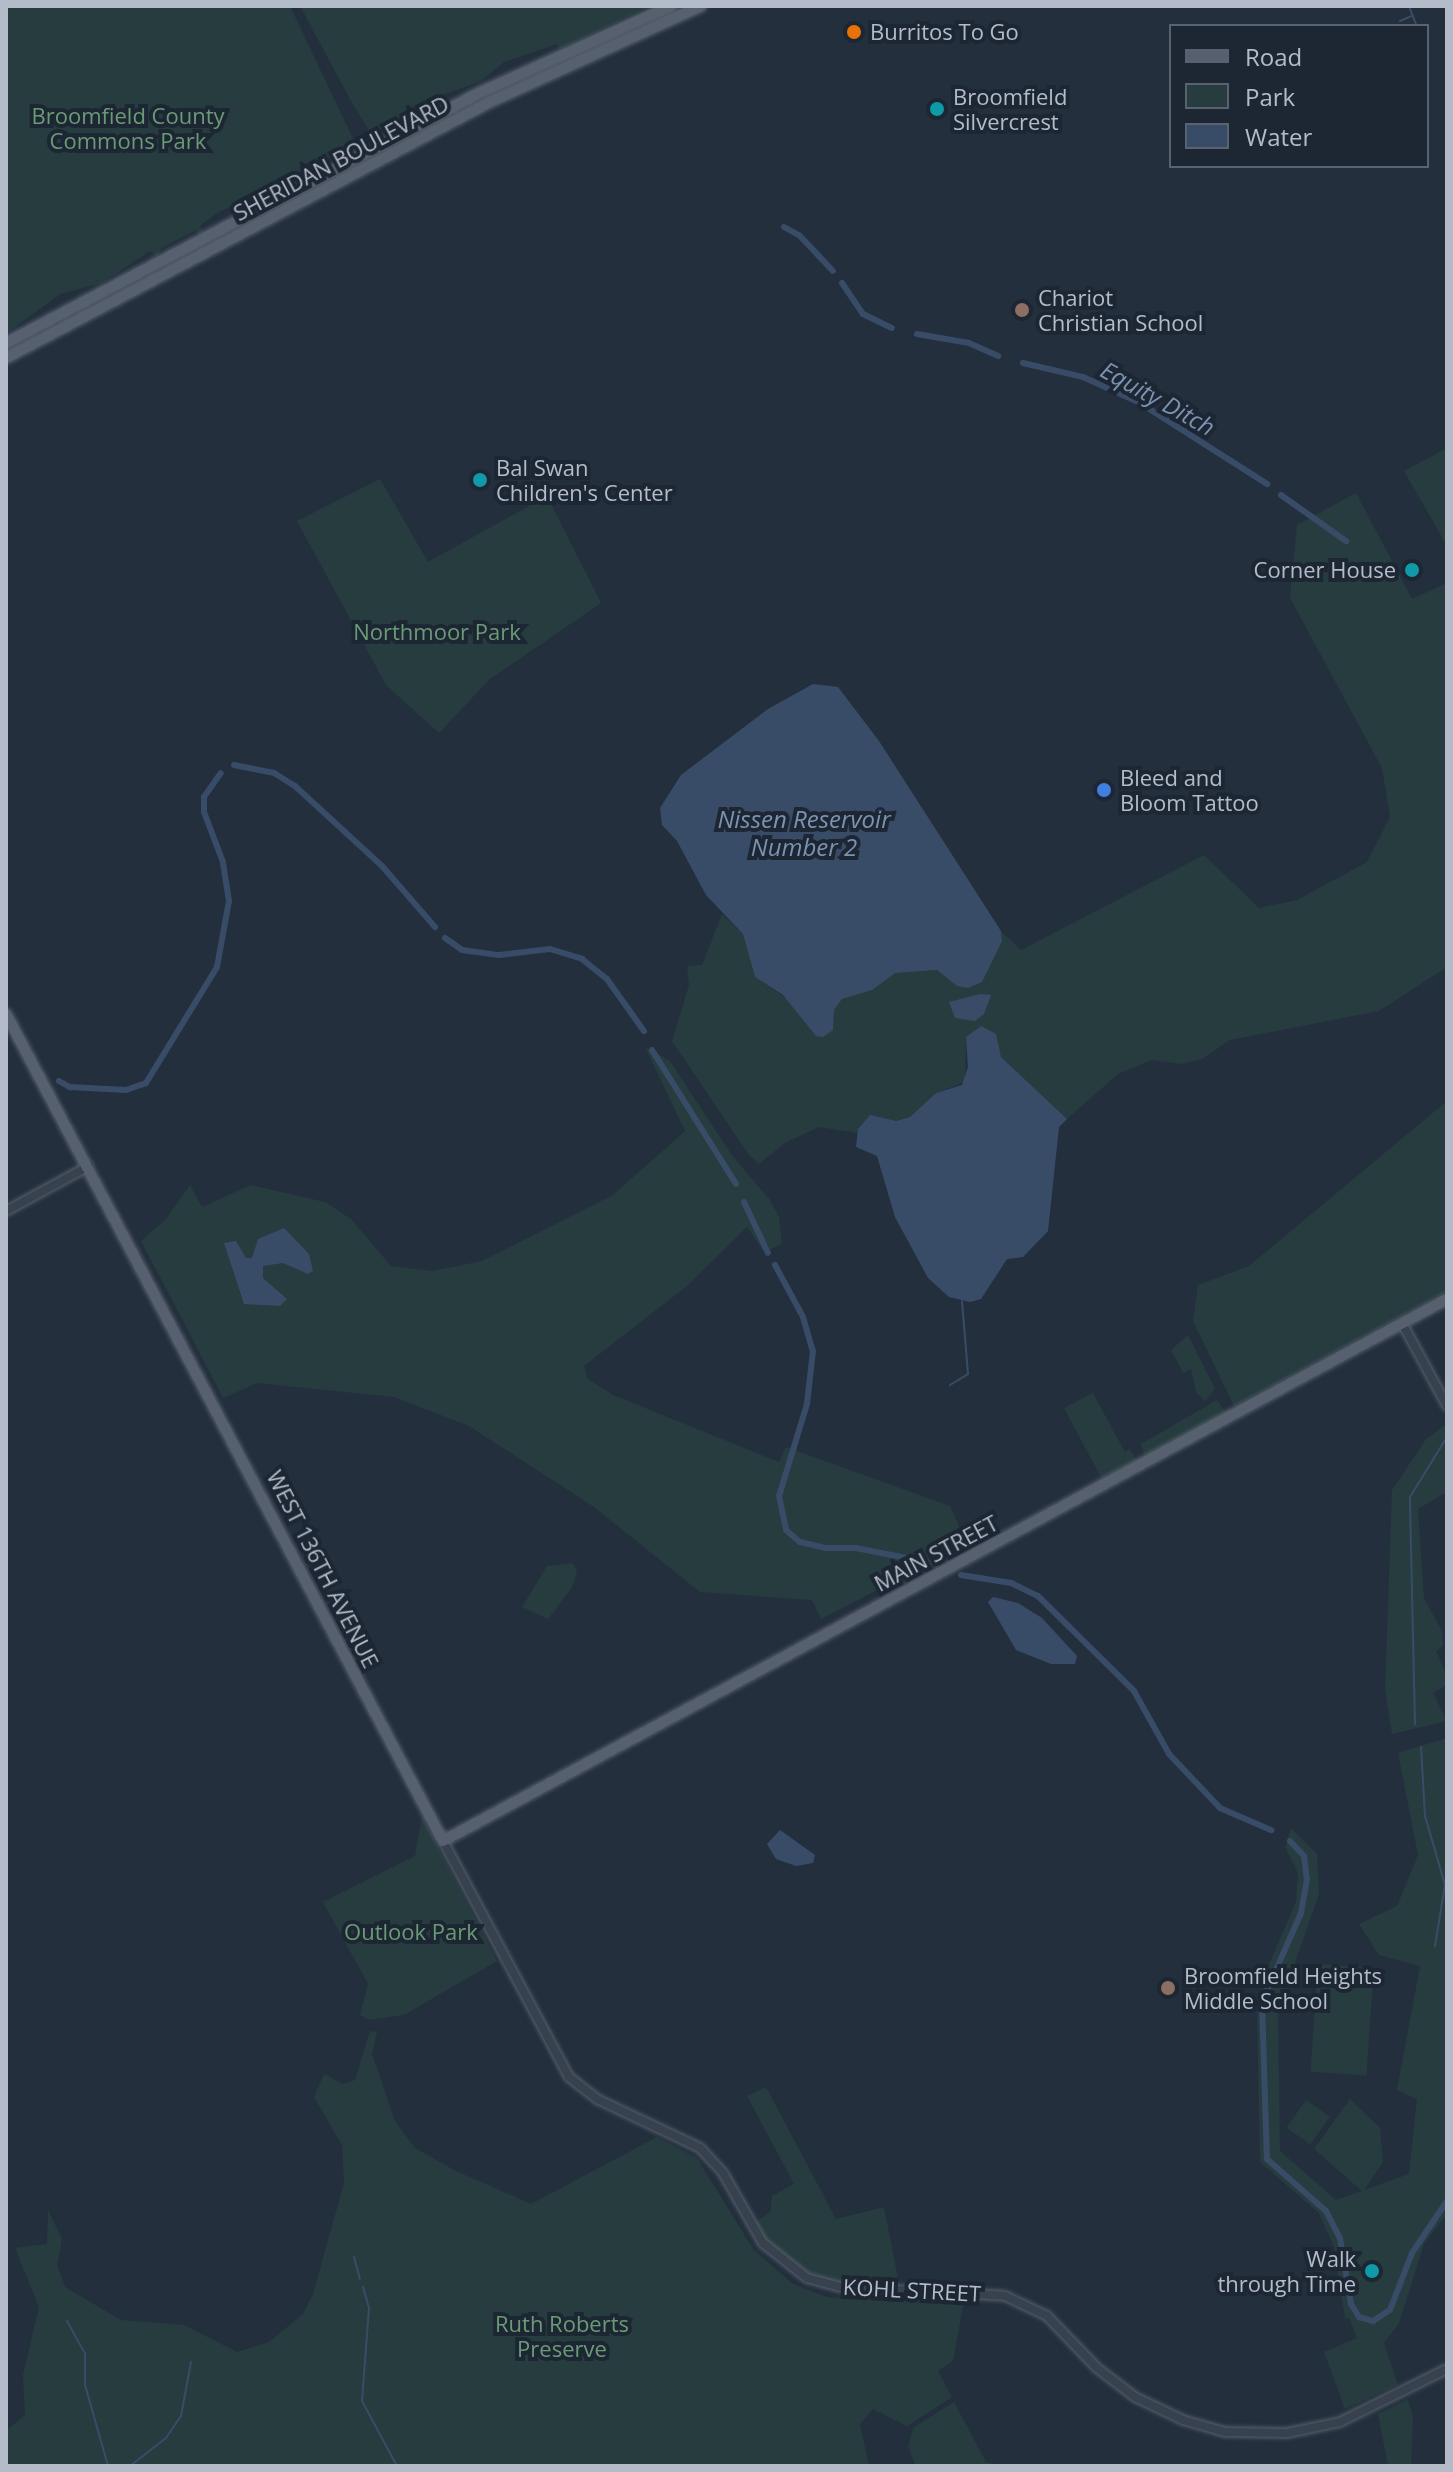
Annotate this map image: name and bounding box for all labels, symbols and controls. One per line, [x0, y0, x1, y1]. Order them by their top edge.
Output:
place label: Burritos To Go [870, 19, 1019, 45]
marker: Burritos To Go [845, 23, 863, 41]
legend [1169, 24, 1429, 168]
text: Road [1245, 40, 1302, 73]
text: Park [1245, 80, 1295, 113]
place label: Broomfield Silvercrest [953, 83, 1067, 134]
street label: SHERIDAN BOULEVARD [229, 90, 453, 226]
marker: Broomfield Silvercrest [928, 100, 946, 118]
park label: Broomfield County Commons Park [31, 102, 225, 154]
text: Water [1245, 120, 1312, 153]
place label: Chariot Christian School [1038, 284, 1203, 336]
marker: Chariot Christian School [1013, 301, 1031, 319]
water label: Equity Ditch [1096, 355, 1220, 441]
place label: Bal Swan Children's Center [496, 454, 673, 506]
marker: Bal Swan Children's Center [471, 471, 489, 489]
place label: Corner House [1254, 557, 1396, 583]
marker: Corner House [1403, 561, 1421, 579]
park label: Northmoor Park [353, 619, 521, 645]
place label: Bleed and Bloom Tattoo [1120, 764, 1259, 816]
marker: Bleed and Bloom Tattoo [1095, 781, 1113, 799]
water label: Nissen Reservoir Number 2 [717, 805, 891, 861]
street label: WEST 136TH AVENUE [262, 1466, 384, 1672]
street label: MAIN STREET [870, 1509, 1002, 1597]
park label: Outlook Park [344, 1919, 478, 1945]
place label: Broomfield Heights Middle School [1184, 1962, 1382, 2014]
marker: Broomfield Heights Middle School [1159, 1979, 1177, 1997]
place label: Walk through Time [1217, 2245, 1356, 2296]
marker: Walk through Time [1363, 2262, 1381, 2280]
street label: KOHL STREET [842, 2273, 982, 2307]
park label: Ruth Roberts Preserve [495, 2310, 629, 2362]

